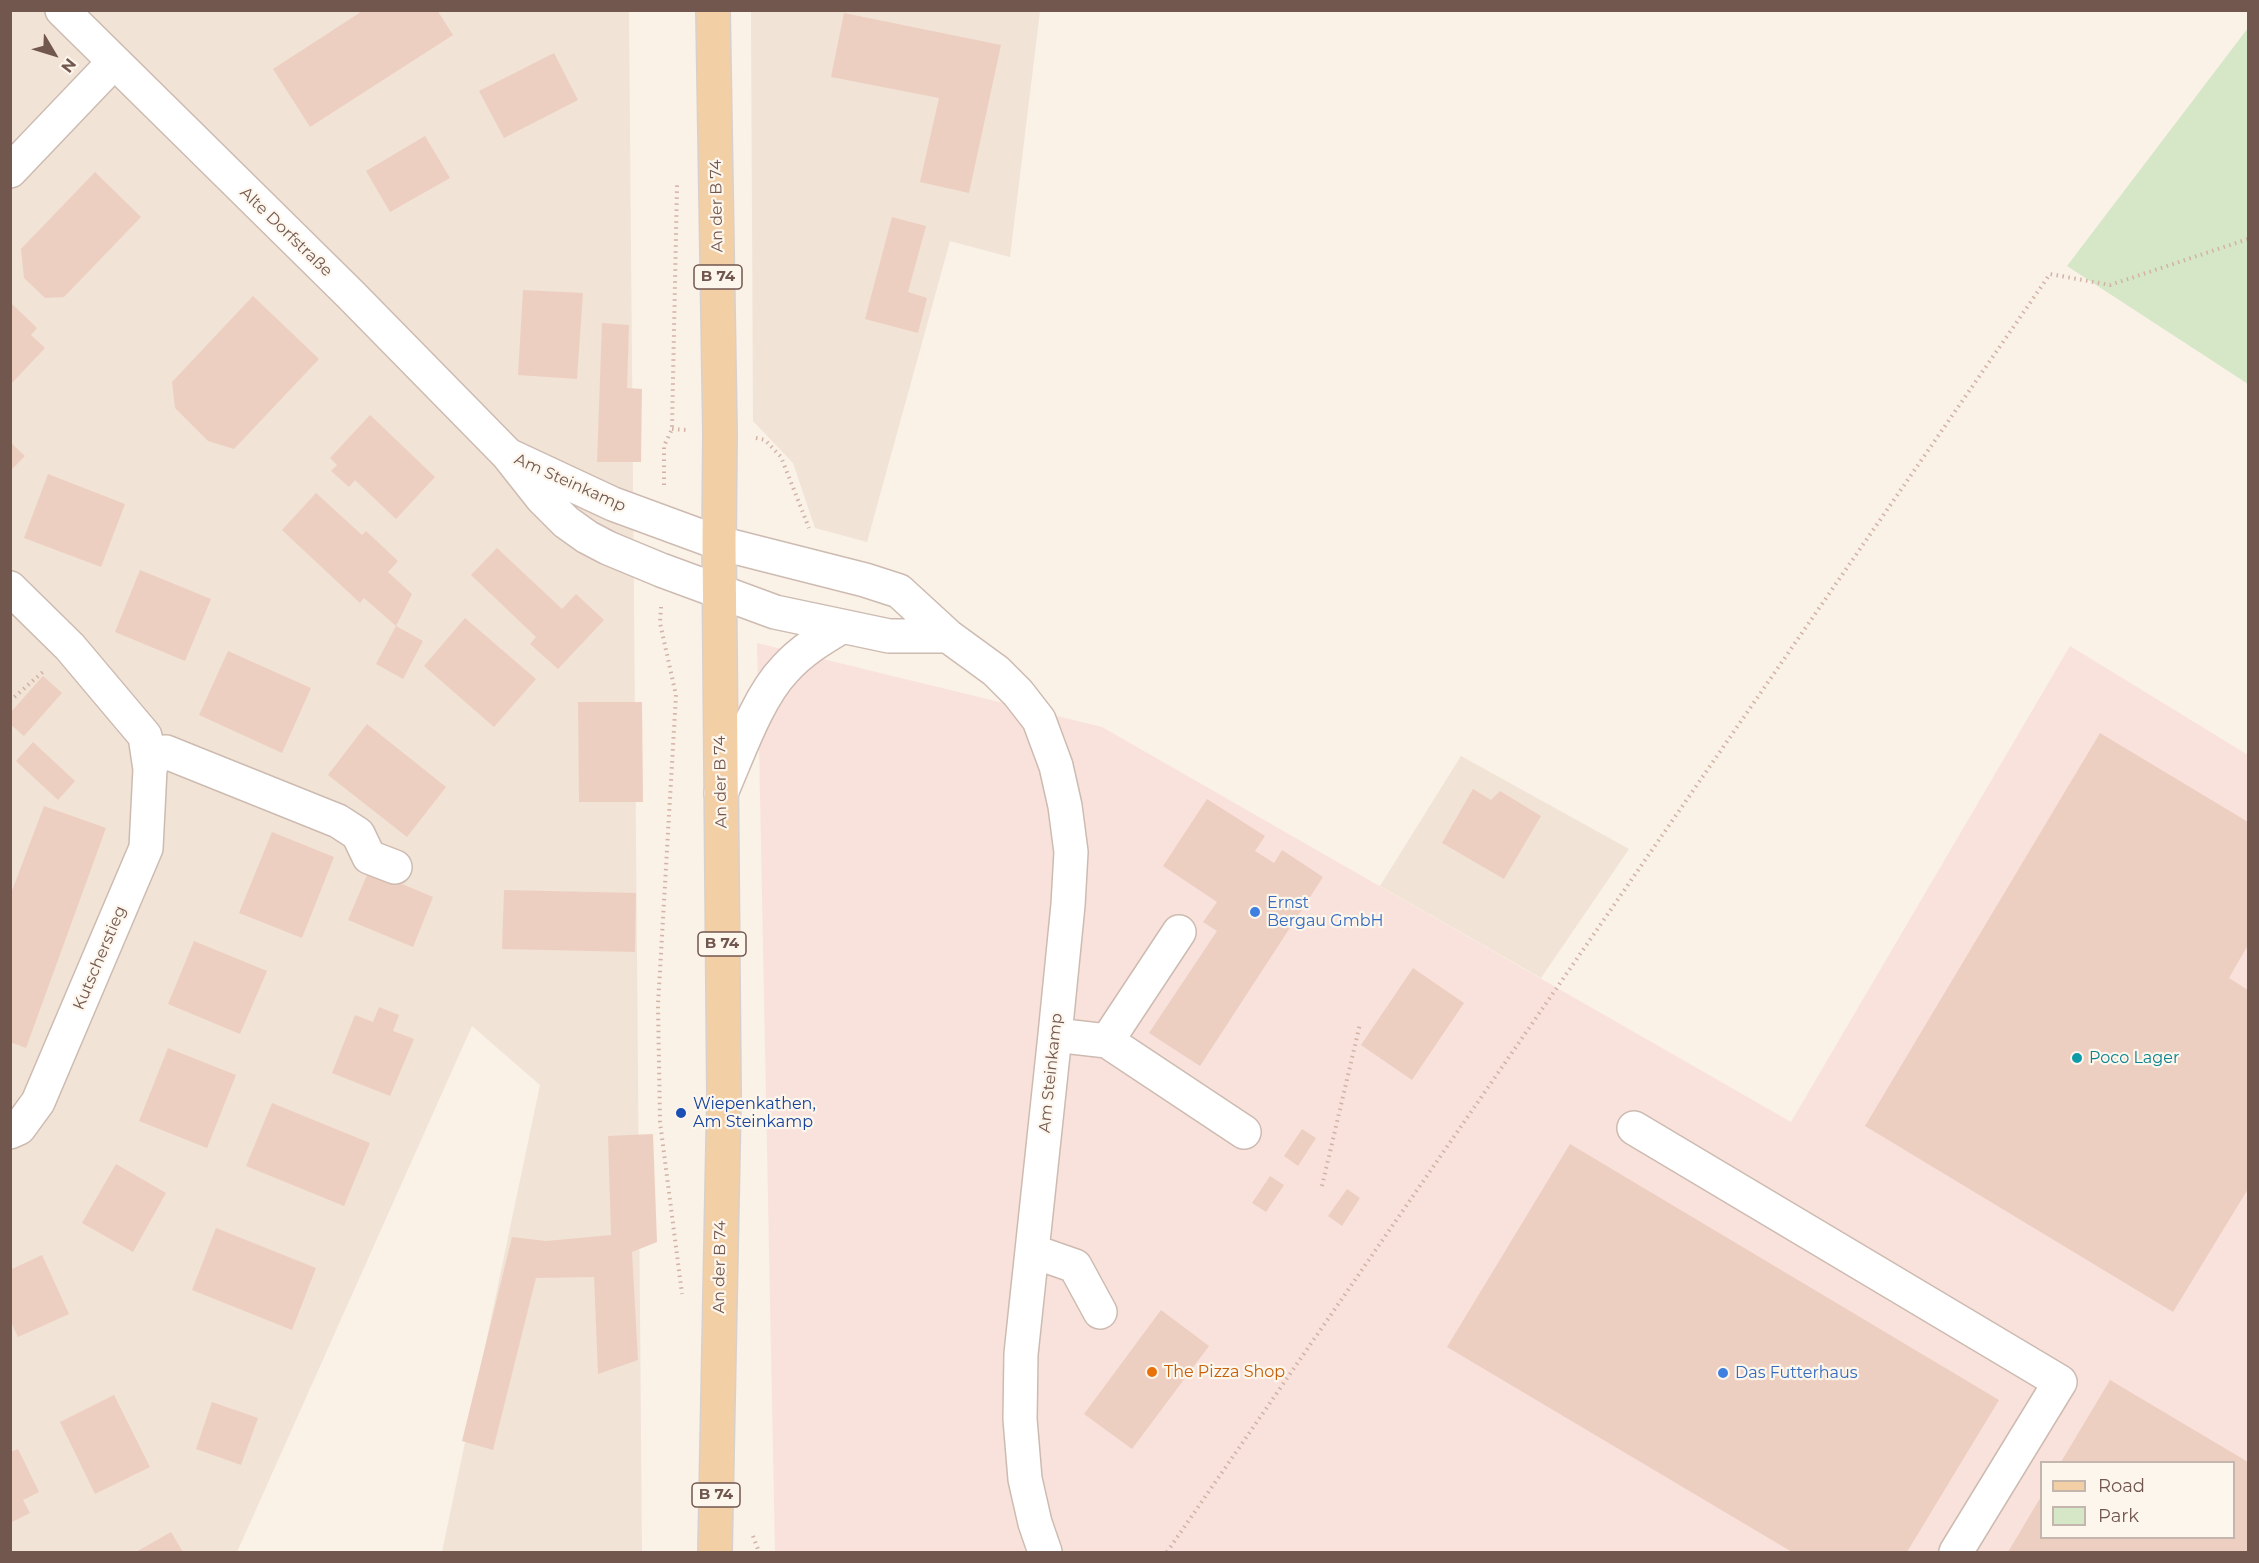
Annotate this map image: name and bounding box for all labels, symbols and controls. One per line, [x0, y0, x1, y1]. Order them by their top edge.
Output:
north arrow [24, 24, 84, 84]
text: N [57, 54, 80, 76]
street label: An der B 74 [707, 159, 727, 253]
street label: Alte Dorfstraße [236, 183, 336, 281]
road number: B 74 [694, 265, 742, 289]
street label: Am Steinkamp [511, 450, 629, 516]
street label: An der B 74 [711, 735, 731, 829]
place label: Ernst Bergau GmbH [1267, 893, 1383, 931]
street label: Kutscherstieg [69, 903, 131, 1013]
marker: Ernst Bergau GmbH [1248, 905, 1262, 919]
road number: B 74 [698, 932, 746, 956]
street label: Am Steinkamp [1035, 1012, 1067, 1134]
place label: Poco Lager [2089, 1048, 2179, 1068]
marker: Poco Lager [2070, 1051, 2084, 1065]
place label: Wiepenkathen, Am Steinkamp [693, 1094, 816, 1132]
marker: Wiepenkathen, Am Steinkamp [674, 1106, 688, 1120]
street label: An der B 74 [710, 1220, 730, 1314]
place label: The Pizza Shop [1164, 1362, 1285, 1382]
place label: Das Futterhaus [1735, 1363, 1857, 1383]
marker: The Pizza Shop [1145, 1365, 1159, 1379]
marker: Das Futterhaus [1716, 1366, 1730, 1380]
legend [2040, 1461, 2235, 1539]
text: Road [2098, 1475, 2145, 1497]
road number: B 74 [692, 1483, 740, 1507]
text: Park [2098, 1505, 2139, 1527]

